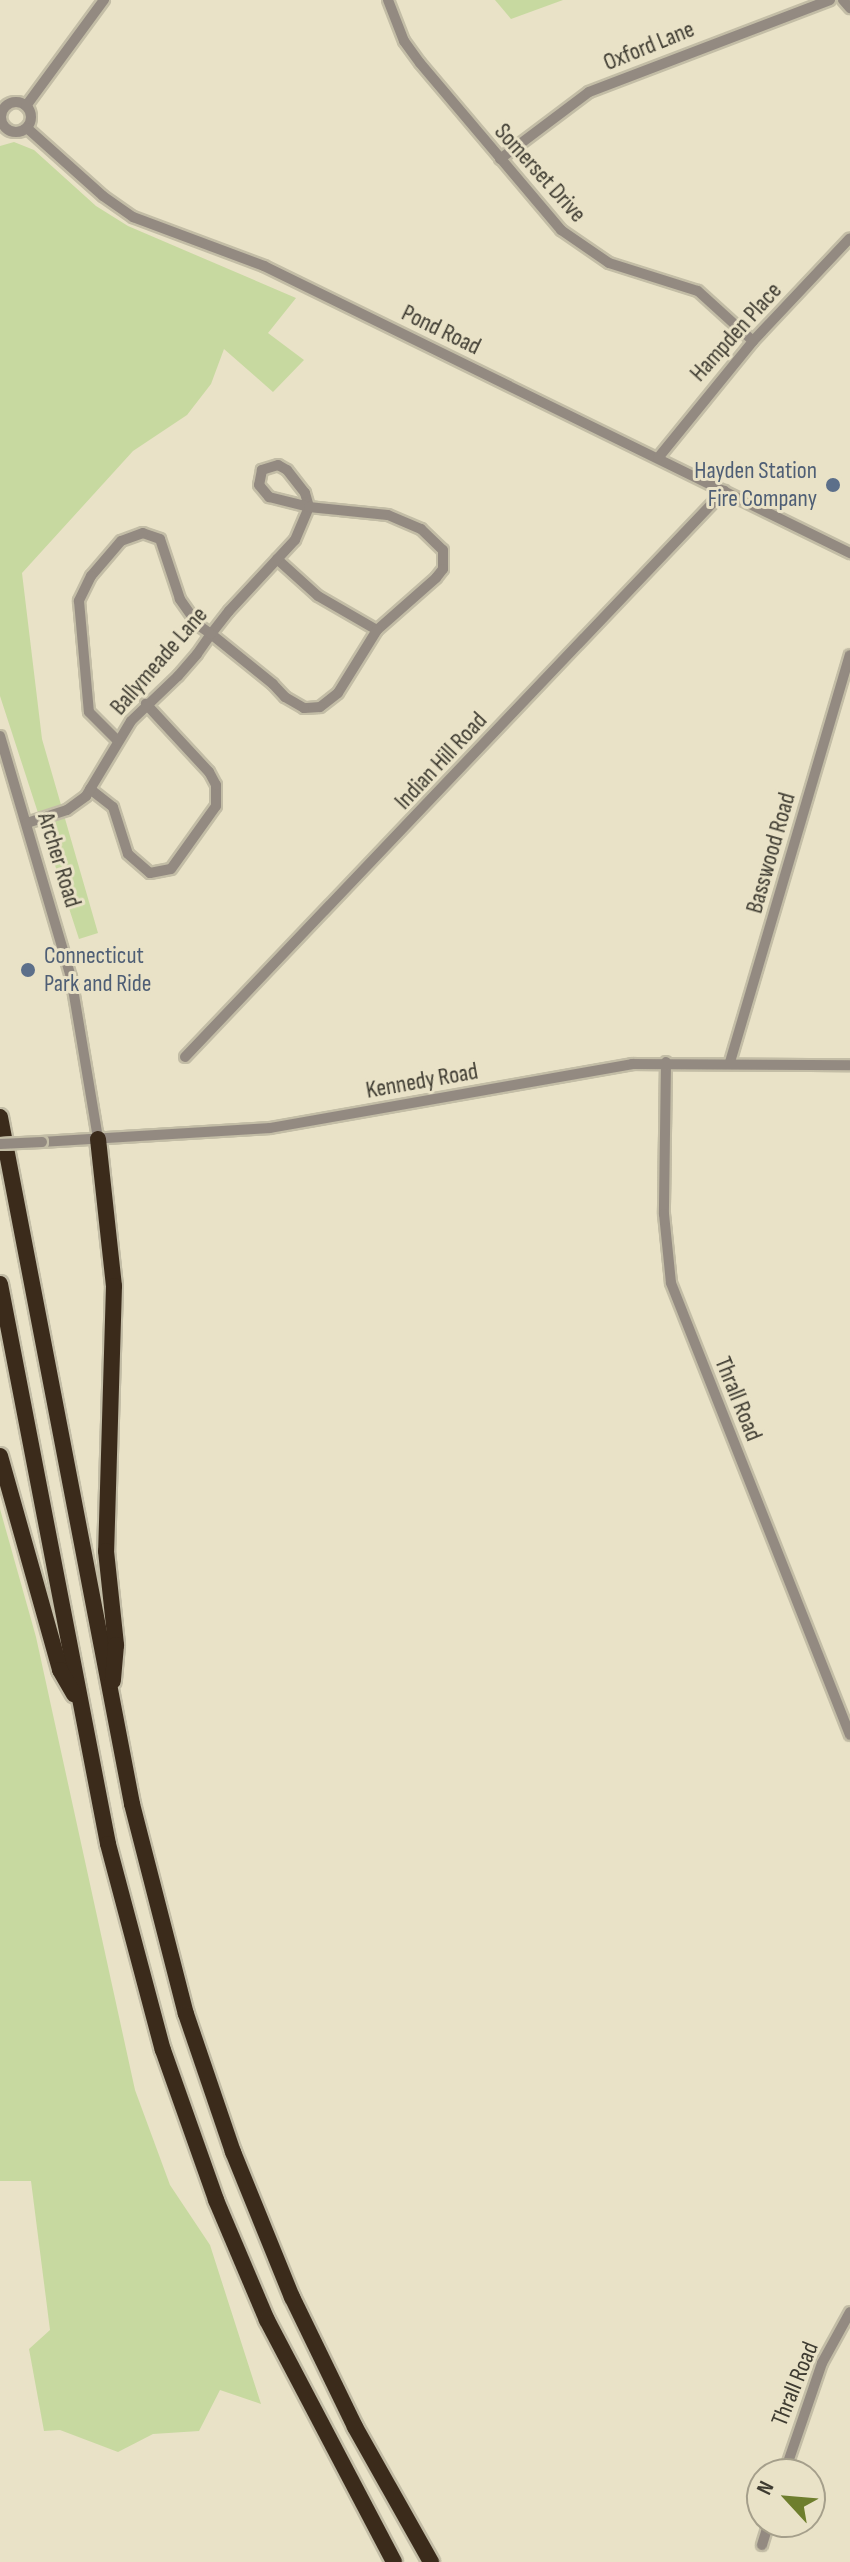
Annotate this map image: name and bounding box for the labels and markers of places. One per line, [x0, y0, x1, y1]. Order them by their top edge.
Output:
place label: Hayden Station Fire Company [694, 457, 817, 513]
marker: Hayden Station Fire Company [824, 476, 842, 494]
place label: Connecticut Park and Ride [44, 942, 151, 998]
marker: Connecticut Park and Ride [19, 961, 37, 979]

